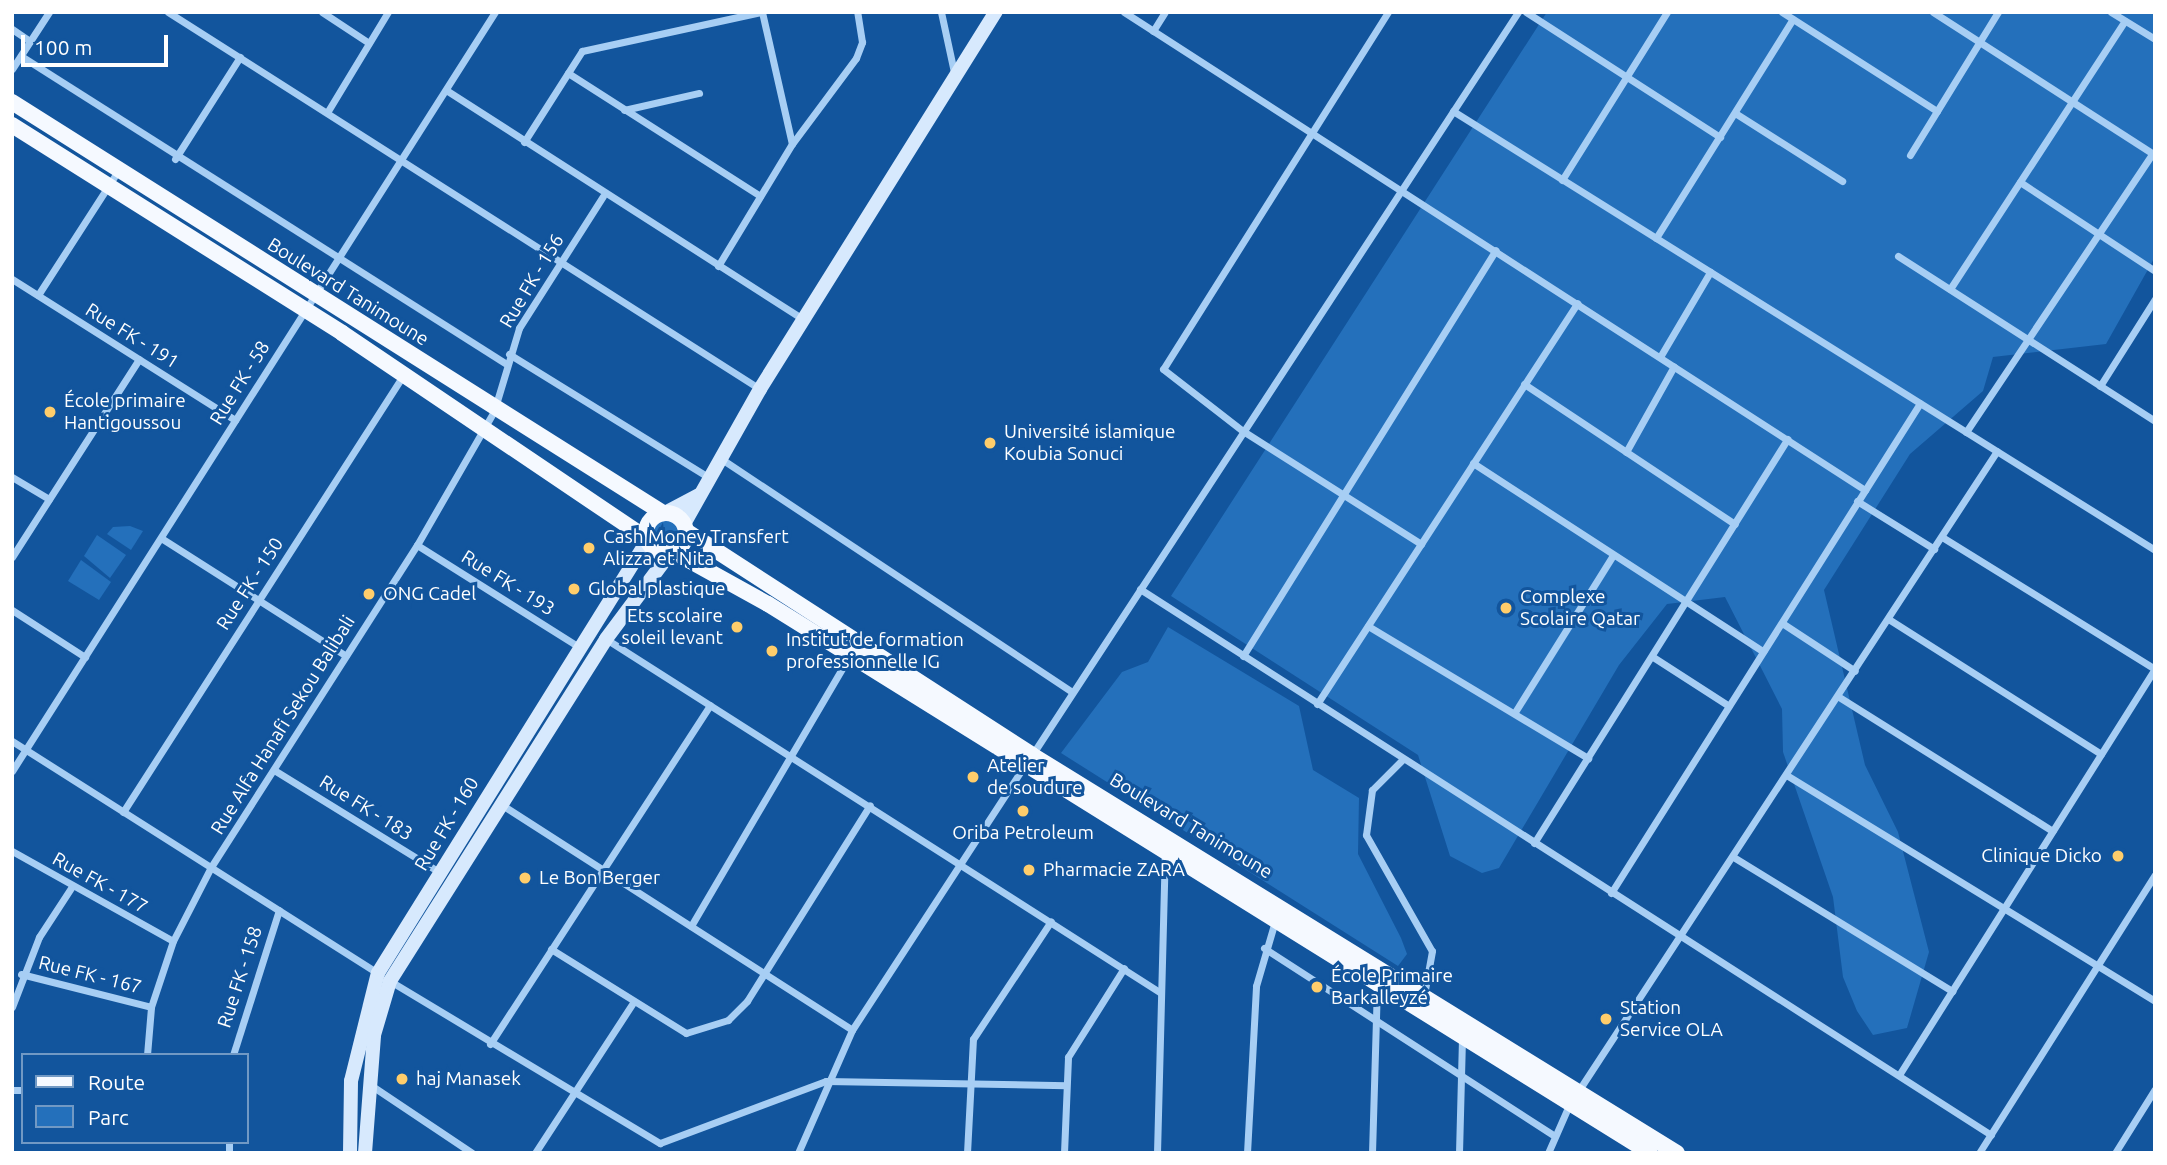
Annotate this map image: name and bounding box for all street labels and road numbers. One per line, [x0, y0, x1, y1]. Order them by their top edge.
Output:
street label: Rue FK - 156 [495, 230, 569, 332]
street label: Boulevard Tanimoune [263, 233, 433, 351]
street label: Rue FK - 191 [81, 298, 183, 374]
street label: Rue FK - 58 [205, 337, 275, 429]
street label: Rue FK - 150 [212, 534, 288, 634]
street label: Rue FK - 193 [457, 545, 559, 621]
street label: Rue Alfa Hanafi Sekou Balibali [206, 611, 360, 839]
street label: Boulevard Tanimoune [1105, 768, 1277, 884]
street label: Rue FK - 183 [315, 770, 417, 846]
street label: Rue FK - 160 [410, 773, 484, 875]
street label: Rue FK - 177 [48, 847, 152, 919]
street label: Rue FK - 158 [213, 923, 267, 1031]
street label: Rue FK - 167 [36, 951, 144, 999]

